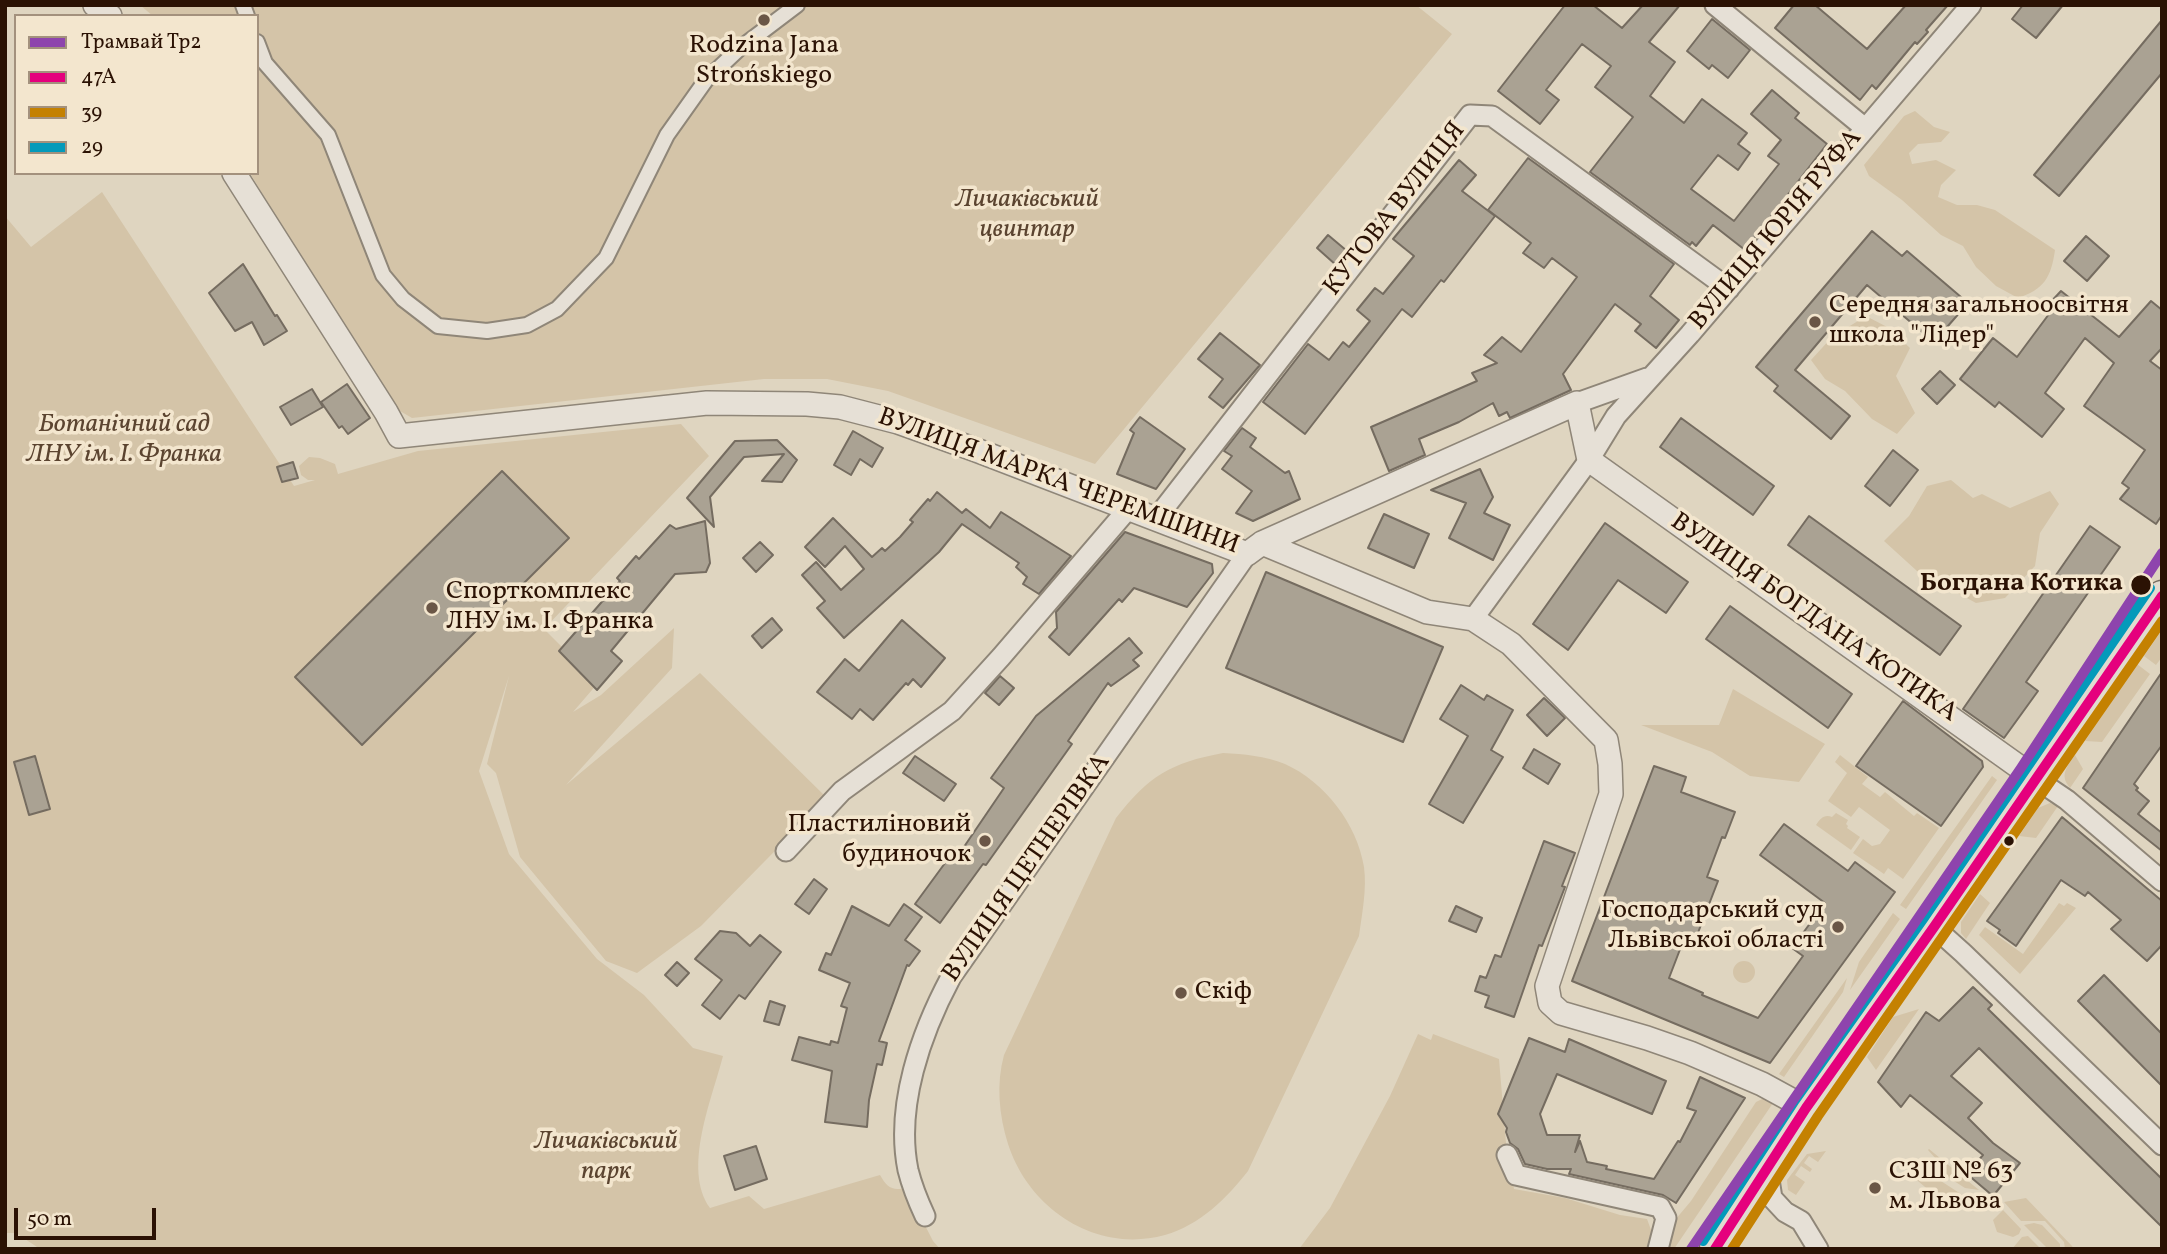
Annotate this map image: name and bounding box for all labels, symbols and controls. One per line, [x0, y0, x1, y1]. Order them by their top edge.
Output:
marker: Rodzina Jana Strońskiego [756, 12, 772, 28]
legend [14, 14, 259, 175]
text: Трамвай Тр2 [81, 28, 202, 57]
place label: Rodzina Jana Strońskiego [689, 31, 839, 92]
text: 47А [81, 63, 116, 92]
text: 39 [81, 98, 102, 127]
street label: КУТОВА ВУЛИЦЯ [1318, 117, 1474, 303]
street label: ВУЛИЦЯ ЮРІЯ РУФА [1684, 124, 1870, 338]
text: 29 [81, 133, 103, 162]
park label: Личаківський цвинтар [955, 185, 1099, 246]
place label: Середня загальноосвітня школа "Лідер" [1829, 291, 2129, 352]
marker: Середня загальноосвітня школа "Лідер" [1807, 314, 1823, 330]
street label: ВУЛИЦЯ МАРКА ЧЕРЕМШИНИ [873, 403, 1243, 563]
park label: Ботанічний сад ЛНУ ім. І. Франка [26, 410, 222, 472]
street label: ВУЛИЦЯ БОГДАНА КОТИКА [1663, 508, 1963, 730]
place label: Богдана Котика [1920, 569, 2123, 601]
marker: Богдана Котика [2129, 573, 2153, 597]
place label: Спорткомплекс ЛНУ ім. І. Франка [446, 577, 654, 638]
marker: Спорткомплекс ЛНУ ім. І. Франка [424, 600, 440, 616]
street label: ВУЛИЦЯ ЦЕТНЕРІВКА [937, 749, 1119, 989]
place label: Пластиліновий будиночок [787, 810, 971, 872]
marker: Пластиліновий будиночок [977, 833, 993, 849]
unlabelled marker [2002, 834, 2016, 848]
place label: Господарський суд Львівської області [1600, 896, 1824, 958]
marker: Господарський суд Львівської області [1830, 919, 1846, 935]
place label: Скіф [1195, 977, 1252, 1009]
marker: Скіф [1173, 985, 1189, 1001]
park label: Личаківський парк [534, 1127, 678, 1188]
place label: СЗШ № 63 м. Львова [1889, 1157, 2013, 1218]
marker: СЗШ № 63 м. Львова [1867, 1180, 1883, 1196]
scale bar [18, 1194, 159, 1238]
text: 50 m [27, 1205, 72, 1234]

